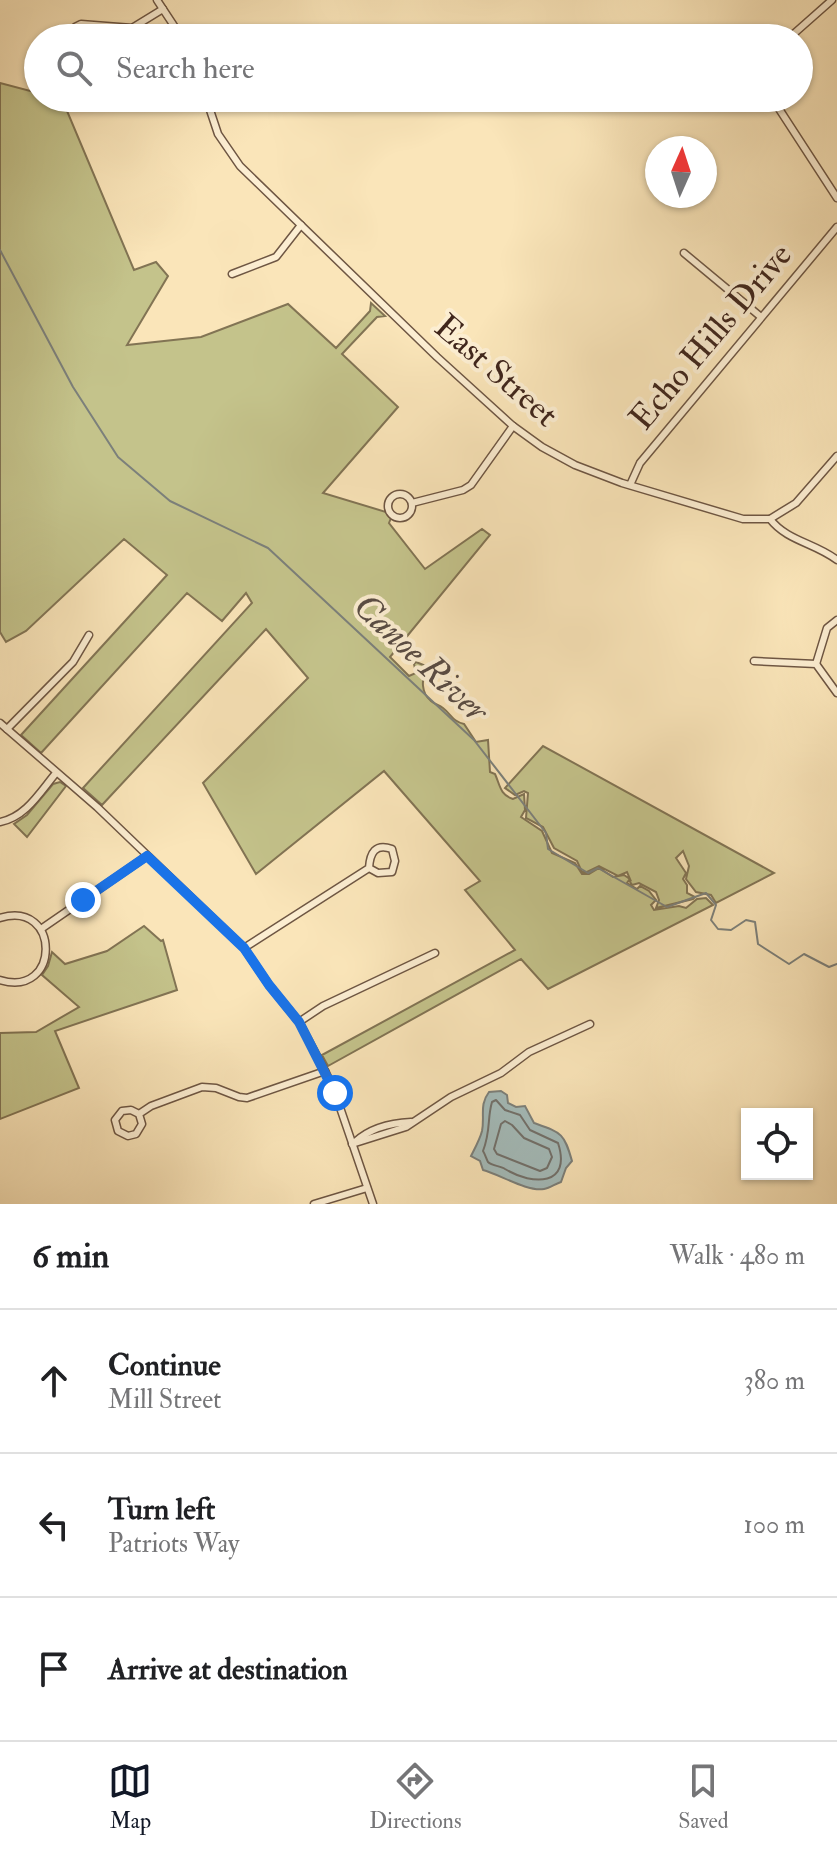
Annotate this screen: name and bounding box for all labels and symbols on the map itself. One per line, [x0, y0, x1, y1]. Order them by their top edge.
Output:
north arrow [645, 136, 717, 208]
street label: Echo Hills Drive [620, 235, 802, 439]
street label: East Street [425, 305, 567, 437]
water label: Canoe River [344, 584, 499, 733]
route end [65, 882, 101, 918]
route start [317, 1075, 353, 1111]

